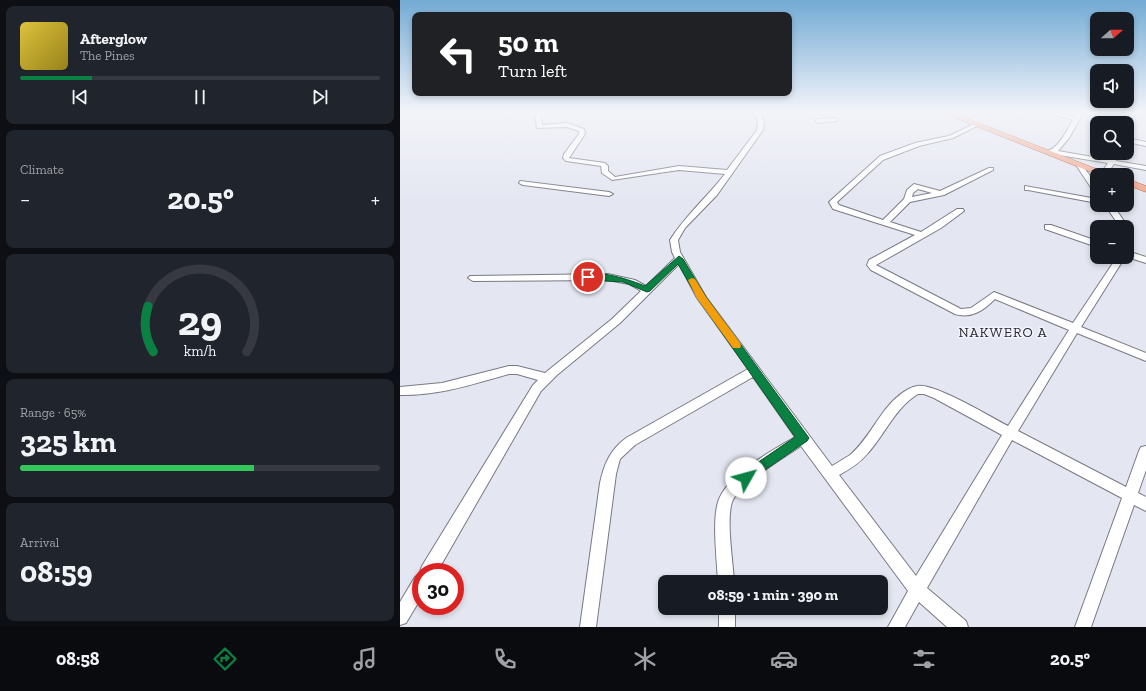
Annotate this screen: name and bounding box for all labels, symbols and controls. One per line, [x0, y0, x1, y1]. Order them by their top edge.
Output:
north arrow [1090, 12, 1134, 56]
map controls [1090, 12, 1134, 264]
text: 50 m [498, 26, 559, 59]
icon: left [432, 28, 484, 80]
text: Afterglow [80, 30, 147, 48]
text: The Pines [80, 48, 135, 63]
text: Turn left [498, 60, 567, 82]
button: sound [1090, 64, 1134, 108]
icon: previous [69, 86, 91, 108]
icon: pause [189, 86, 211, 108]
icon: next [309, 86, 331, 108]
button: search [1090, 116, 1134, 160]
text: Climate [20, 162, 64, 177]
button: + [1090, 168, 1134, 212]
text: 20.5° [167, 181, 234, 217]
text: − [20, 186, 30, 213]
text: + [371, 186, 380, 213]
button: − [1090, 220, 1134, 264]
pin [571, 260, 605, 294]
icon: arrive [577, 266, 599, 288]
text: 29 [178, 295, 222, 345]
district label: NAKWERO A [959, 324, 1048, 341]
text: km/h [184, 342, 216, 359]
text: Range · 65% [20, 405, 86, 420]
text: 325 km [20, 424, 116, 460]
position arrow [725, 457, 767, 499]
text: Arrival [20, 535, 59, 550]
text: 08:59 [20, 554, 93, 590]
speed limit sign: 30 [412, 563, 464, 615]
text: 08:59 · 1 min · 390 m [708, 586, 838, 604]
icon: directions [211, 645, 239, 673]
icon: music [351, 645, 379, 673]
icon: phone [491, 645, 519, 673]
icon: climate [631, 645, 659, 673]
icon: car [770, 645, 798, 673]
icon: filters [910, 645, 938, 673]
text: 08:58 [56, 648, 100, 670]
text: 20.5° [1050, 648, 1090, 670]

